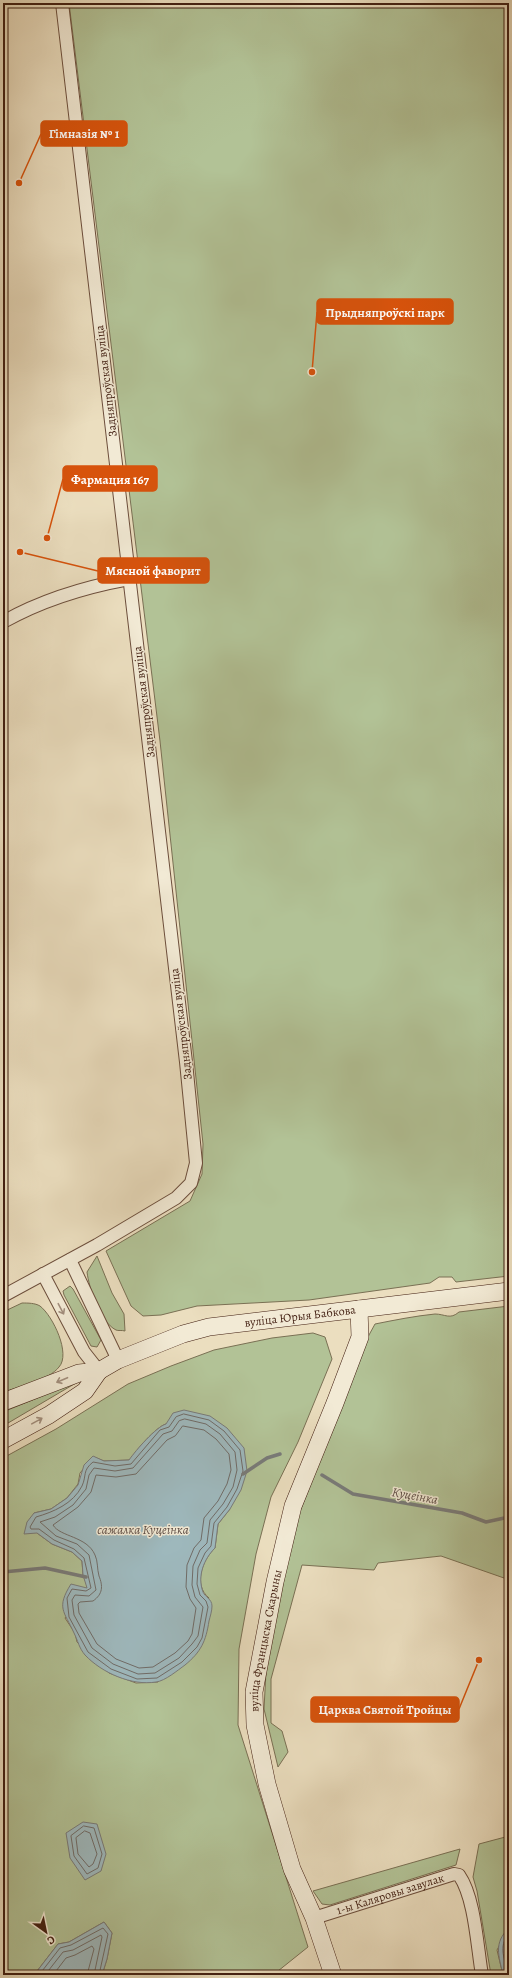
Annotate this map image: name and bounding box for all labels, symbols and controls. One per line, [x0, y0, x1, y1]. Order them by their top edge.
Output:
callout: Гімназія № 1 [41, 121, 127, 146]
text: Гімназія № 1 [49, 125, 120, 142]
callout: Прыдняпроўскі парк [317, 299, 453, 324]
text: Прыдняпроўскі парк [325, 304, 445, 321]
street label: Задняпроўская вуліца [91, 324, 121, 438]
callout: Фармация 167 [63, 466, 157, 491]
text: Фармация 167 [71, 471, 149, 488]
callout: Мясной фаворит [98, 558, 209, 583]
text: Мясной фаворит [105, 562, 201, 579]
street label: Задняпроўская вуліца [129, 645, 159, 759]
street label: Задняпроўская вуліца [166, 967, 196, 1081]
street label: вуліца Юрыя Бабкова [243, 1301, 357, 1331]
one-way arrow [58, 1302, 66, 1314]
one-way arrow [56, 1377, 68, 1385]
one-way arrow [31, 1417, 43, 1425]
water label: Куцеінка [391, 1483, 439, 1508]
water label: сажалка Куцеінка [97, 1521, 189, 1538]
street label: вуліца Францыска Скарыны [246, 1568, 286, 1712]
callout: Царква Святой Тройцы [311, 1697, 459, 1722]
text: Царква Святой Тройцы [319, 1701, 451, 1718]
street label: 1-ы Каляровы завулак [334, 1870, 446, 1918]
north arrow [26, 1912, 66, 1952]
text: С [44, 1932, 58, 1948]

